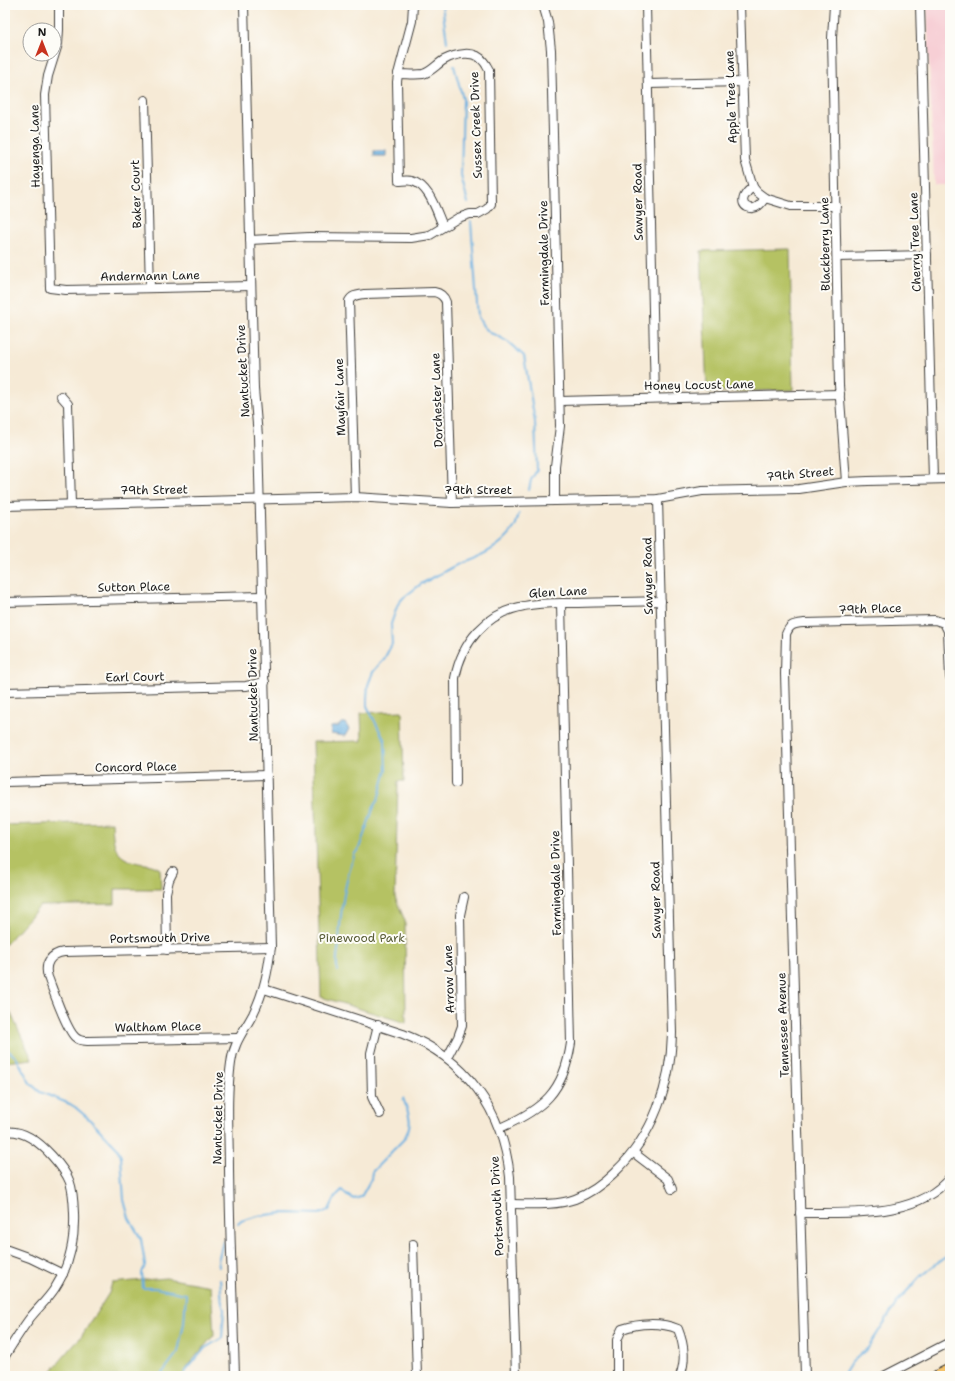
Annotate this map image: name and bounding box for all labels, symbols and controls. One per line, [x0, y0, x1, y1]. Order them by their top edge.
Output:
north arrow [22, 22, 62, 62]
text: N [38, 25, 47, 40]
street label: Apple Tree Lane [721, 50, 741, 144]
street label: Sussex Creek Drive [466, 71, 486, 179]
street label: Hayenga Lane [26, 104, 44, 188]
street label: Baker Court [127, 159, 145, 229]
street label: Sawyer Road [629, 163, 647, 241]
street label: Cherry Tree Lane [905, 192, 925, 292]
street label: Blackberry Lane [816, 197, 834, 291]
street label: Farmingdale Drive [535, 200, 553, 306]
street label: Andermann Lane [100, 267, 200, 285]
street label: Nantucket Drive [233, 324, 253, 418]
street label: Dorchester Lane [427, 352, 447, 448]
street label: Mayfair Lane [331, 358, 349, 436]
street label: Honey Locust Lane [644, 376, 754, 394]
street label: 79th Street [765, 463, 835, 485]
street label: 79th Street [120, 481, 188, 499]
street label: 79th Street [444, 482, 512, 498]
street label: Sawyer Road [639, 537, 657, 615]
street label: Sutton Place [98, 578, 171, 596]
street label: Glen Lane [528, 582, 588, 602]
street label: 79th Place [838, 600, 902, 618]
street label: Nantucket Drive [244, 648, 262, 742]
street label: Earl Court [105, 668, 165, 686]
street label: Concord Place [95, 758, 177, 776]
street label: Farmingdale Drive [547, 830, 565, 936]
street label: Sawyer Road [647, 861, 665, 939]
street label: Portsmouth Drive [110, 929, 211, 947]
park label: Pinewood Park [319, 930, 405, 946]
street label: Arrow Lane [440, 944, 458, 1014]
street label: Tennessee Avenue [773, 972, 793, 1078]
street label: Waltham Place [114, 1018, 202, 1036]
street label: Nantucket Drive [209, 1071, 227, 1165]
street label: Portsmouth Drive [486, 1155, 508, 1257]

